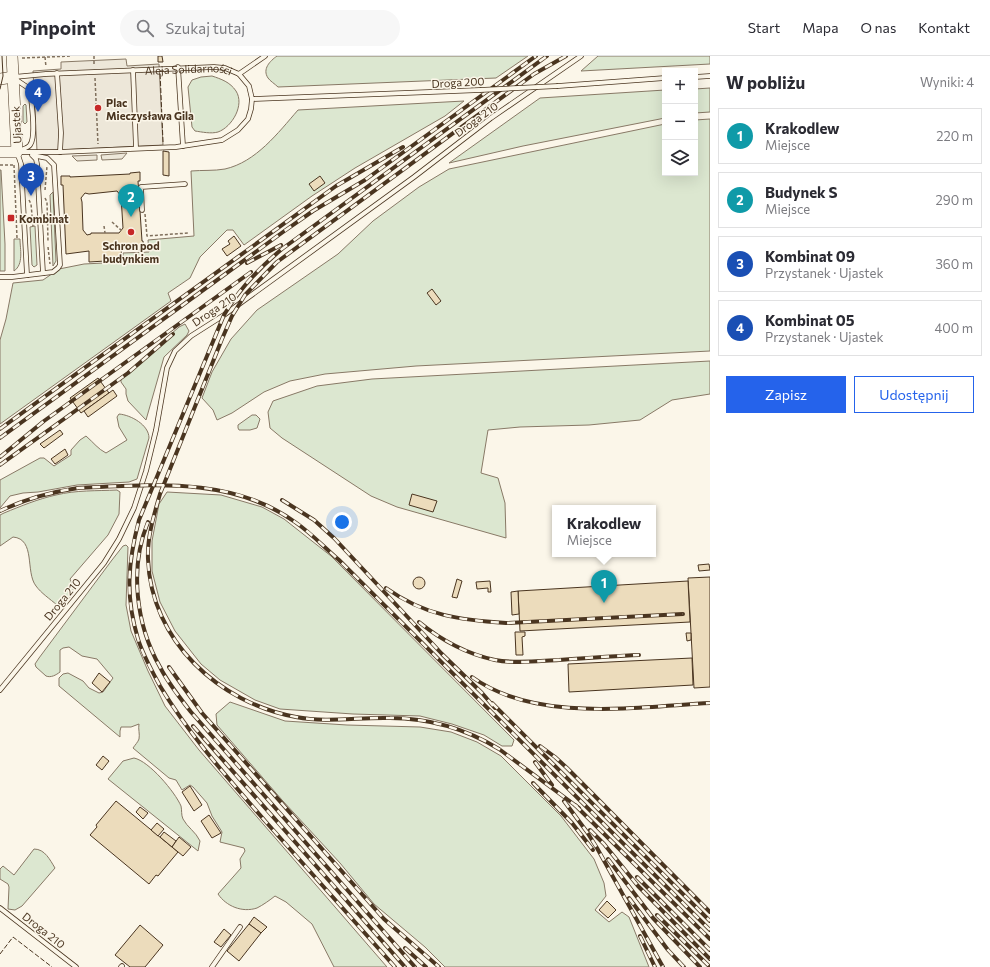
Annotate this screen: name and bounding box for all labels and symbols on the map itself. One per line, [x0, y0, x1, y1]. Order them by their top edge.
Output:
street label: Aleja Solidarności [144, 60, 235, 77]
street label: Droga 200 [431, 74, 485, 90]
pin: 4 [25, 79, 51, 112]
place label: Plac Mieczysława Gila [106, 96, 194, 122]
street label: Droga 210 [452, 99, 500, 139]
marker: Plac Mieczysława Gila [93, 103, 103, 113]
street label: Ujastek [9, 106, 23, 144]
pin: 3 [18, 163, 44, 196]
pin: 2 [118, 184, 144, 217]
place label: Kombinat [19, 212, 69, 225]
marker: Kombinat [6, 213, 16, 223]
marker: Schron pod budynkiem [126, 227, 136, 237]
place label: Schron pod budynkiem [102, 239, 160, 265]
street label: Droga 210 [189, 289, 239, 329]
your location [332, 512, 352, 532]
pin: 1 [591, 570, 617, 603]
street label: Droga 210 [41, 575, 83, 623]
street label: Droga 210 [20, 909, 68, 951]

